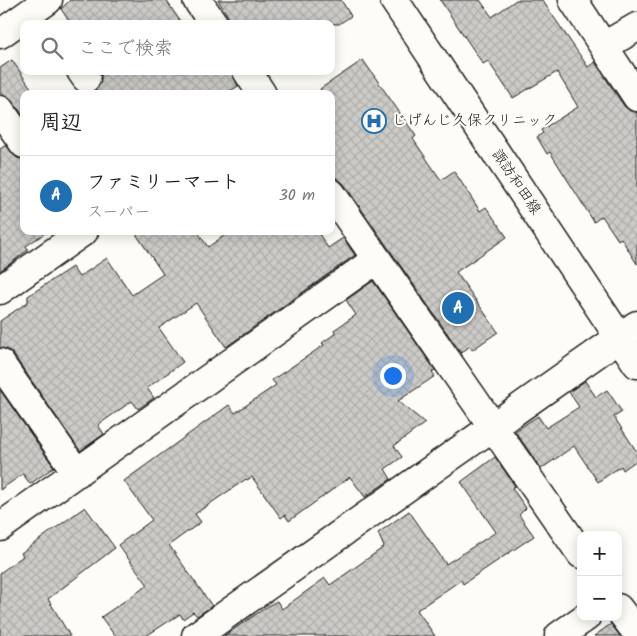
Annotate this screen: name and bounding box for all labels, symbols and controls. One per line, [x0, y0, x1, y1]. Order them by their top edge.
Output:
search box [20, 20, 335, 75]
icon: search [38, 34, 66, 62]
text: ここで検索 [78, 34, 173, 64]
text: 周辺 [40, 107, 82, 140]
hospital icon: じげんじ久保クリニック [361, 108, 387, 134]
place label: じげんじ久保クリニック [392, 109, 557, 133]
street label: 諏訪和田線 [485, 144, 547, 220]
text: ファミリーマート [87, 168, 240, 198]
text: A [51, 183, 61, 208]
text: 30 m [279, 183, 315, 208]
text: スーパー [87, 200, 150, 225]
pin: A [442, 289, 474, 327]
your location [380, 363, 406, 389]
map controls [577, 531, 622, 621]
button: + [577, 531, 622, 576]
button: − [577, 576, 622, 621]

